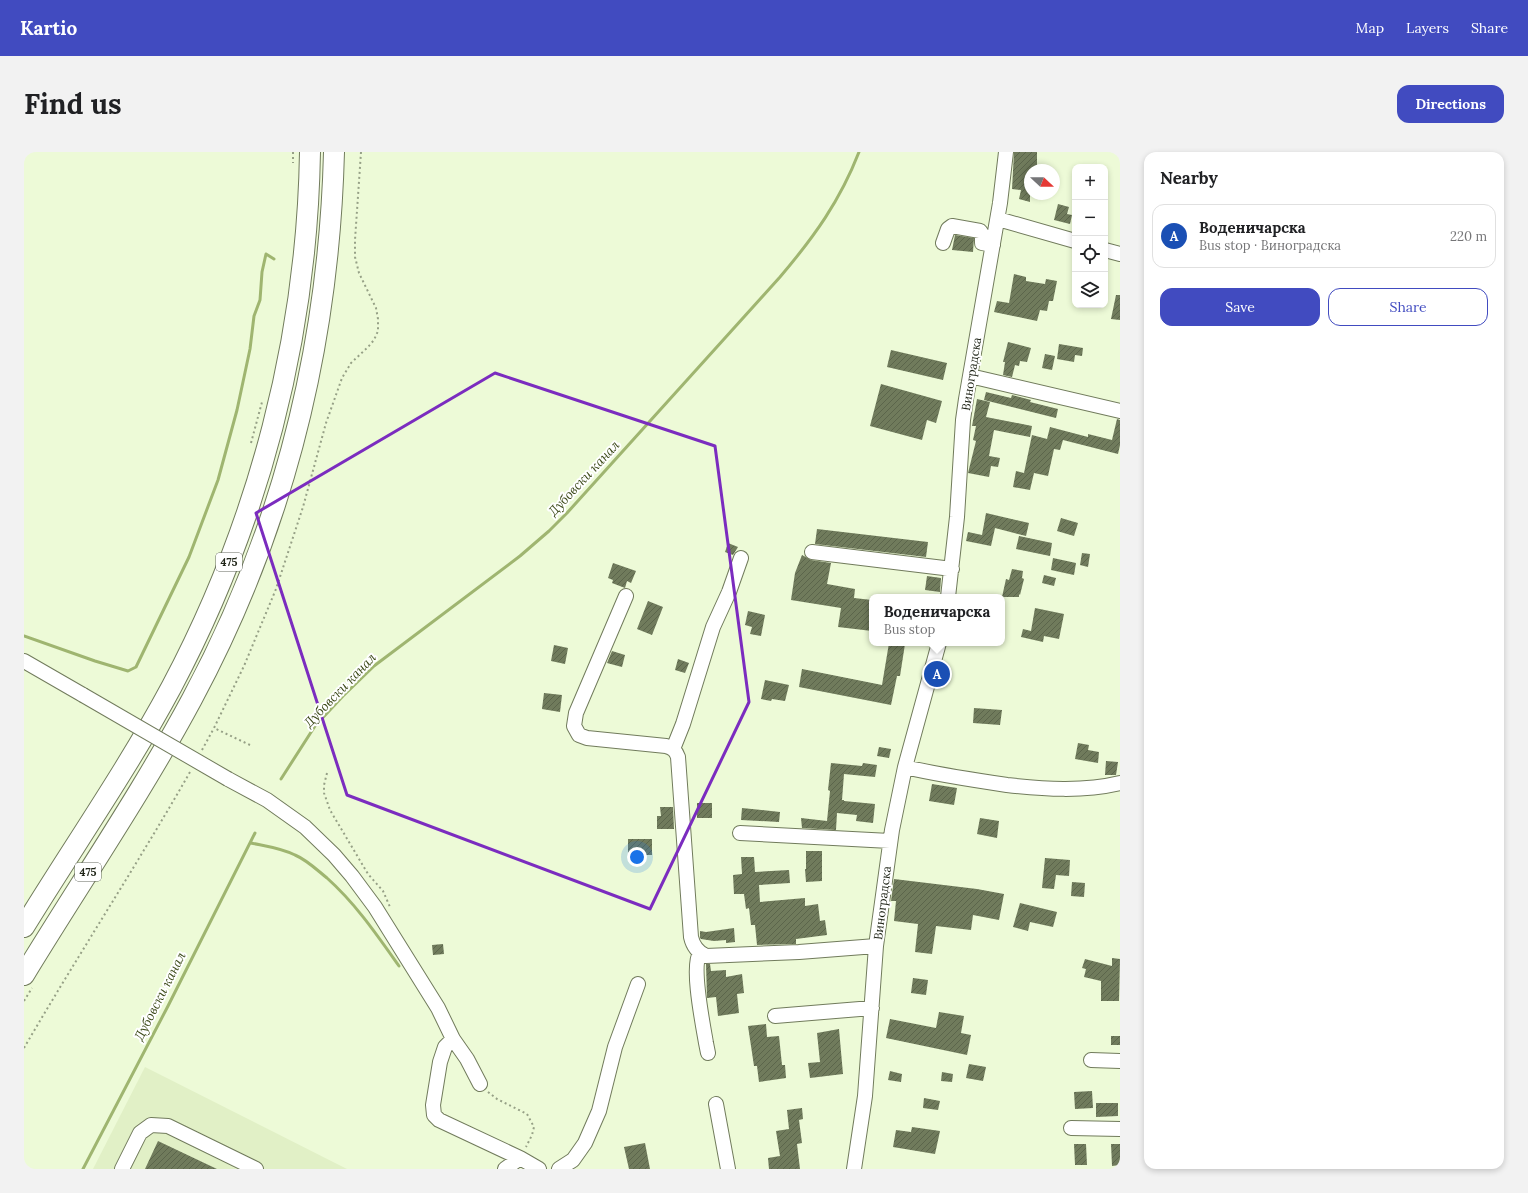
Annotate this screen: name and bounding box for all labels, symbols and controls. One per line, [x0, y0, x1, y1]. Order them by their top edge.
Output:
text: Kartio [20, 16, 77, 40]
text: Map [1356, 19, 1384, 37]
text: Layers [1406, 19, 1449, 37]
text: Share [1471, 19, 1508, 37]
button: Directions [1397, 85, 1504, 123]
text: Find us [24, 86, 122, 122]
north arrow [1024, 164, 1060, 200]
map controls [1072, 164, 1108, 308]
button: + [1072, 164, 1108, 200]
text: Nearby [1160, 167, 1218, 189]
button: − [1072, 200, 1108, 236]
text: Воденичарска [1199, 218, 1306, 237]
text: A [1170, 228, 1178, 245]
text: 220 m [1450, 228, 1487, 245]
button: locate [1072, 236, 1108, 272]
text: Bus stop · Виноградска [1199, 237, 1341, 254]
button: layers [1072, 272, 1108, 308]
button: Save [1160, 288, 1320, 326]
button: Share [1328, 288, 1488, 326]
street label: Виноградска [958, 336, 984, 412]
water label: Дубовски канал [544, 437, 623, 520]
road number: 475 [216, 553, 242, 571]
popup [869, 594, 1005, 646]
text: Воденичарска [884, 602, 990, 621]
text: Bus stop [884, 621, 935, 638]
water label: Дубовски канал [300, 649, 380, 731]
pin: A [924, 659, 950, 689]
your location [627, 847, 647, 867]
road number: 475 [75, 863, 101, 881]
street label: Виноградска [870, 865, 894, 941]
water label: Дубовски канал [130, 949, 190, 1044]

